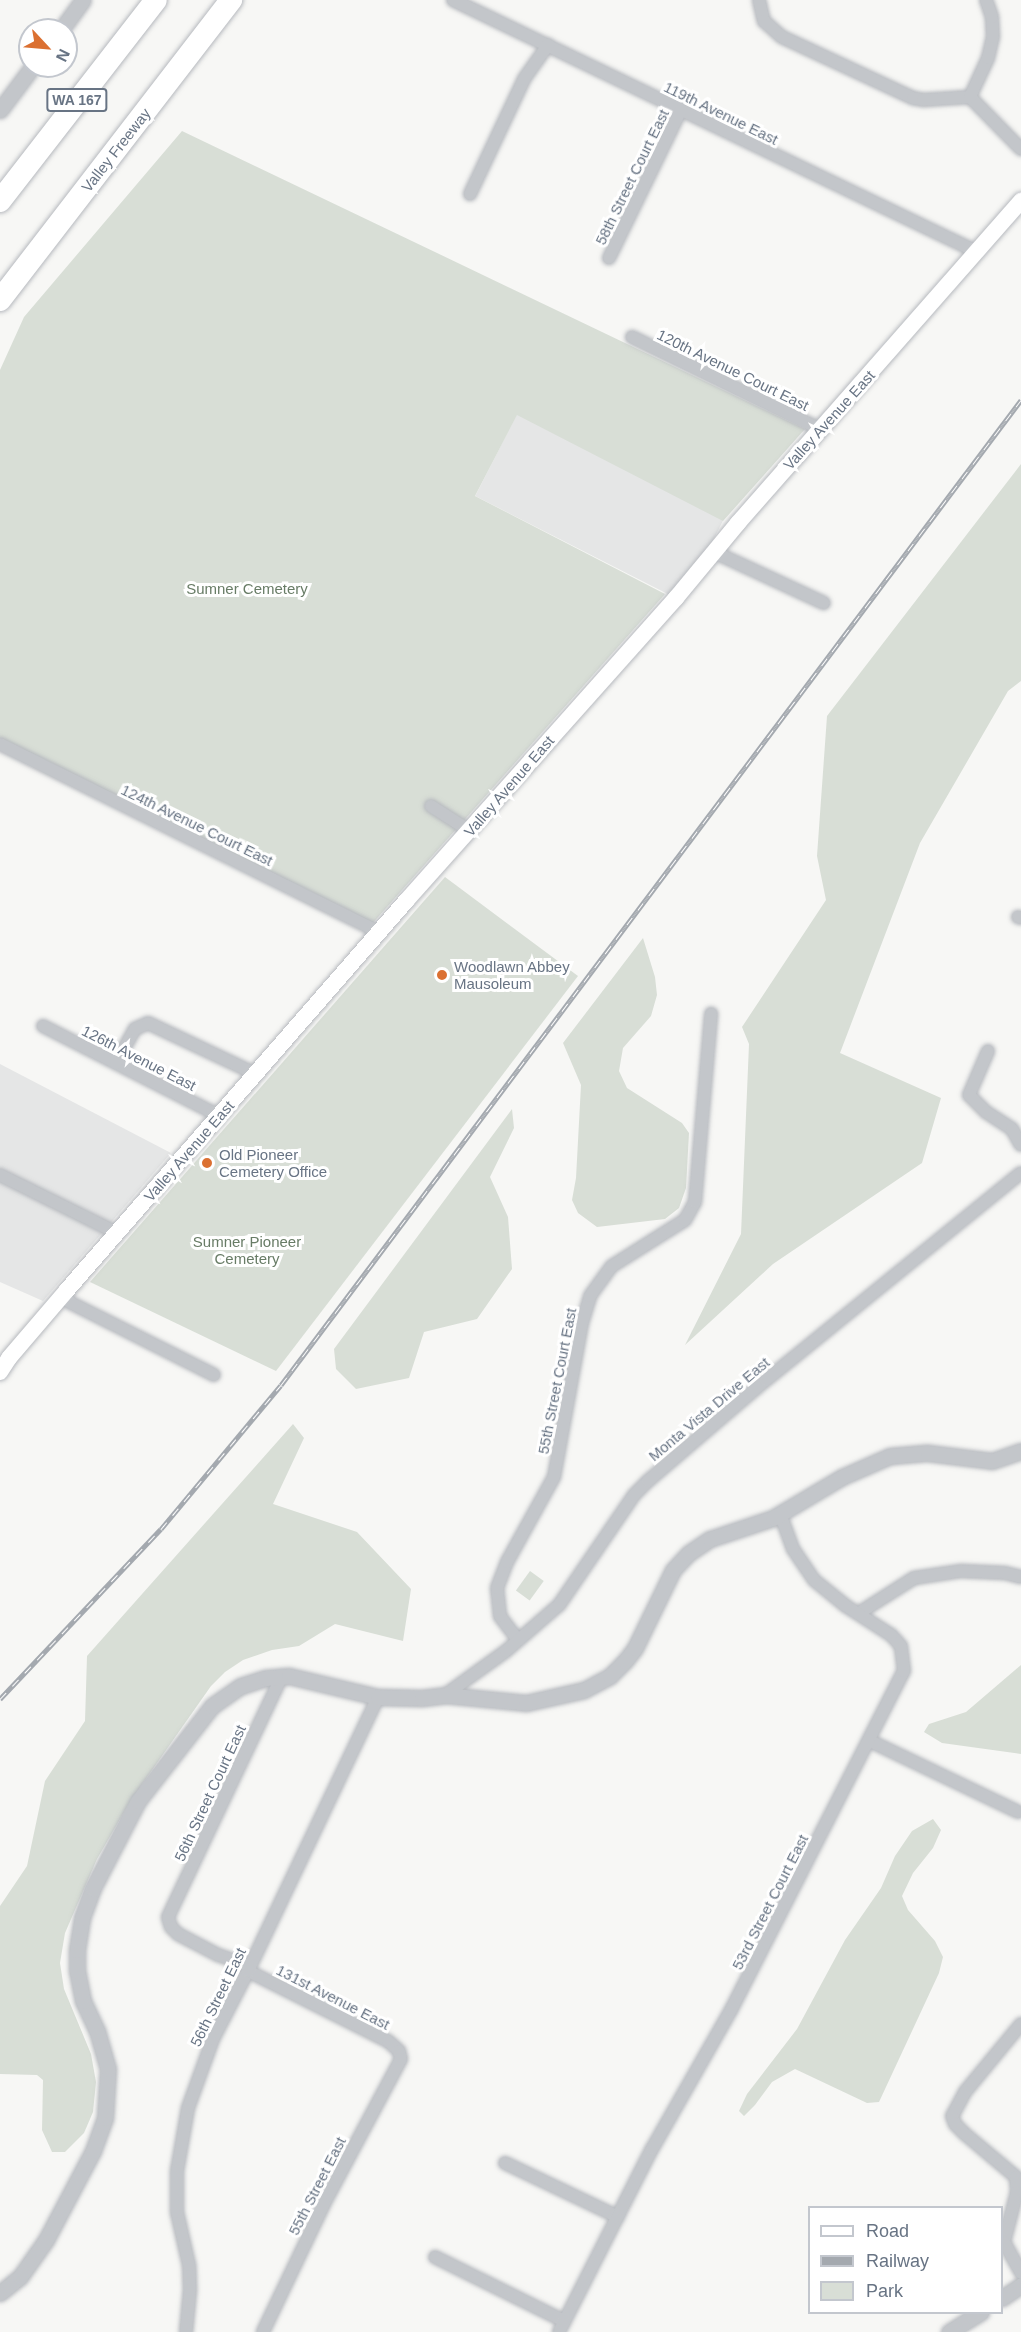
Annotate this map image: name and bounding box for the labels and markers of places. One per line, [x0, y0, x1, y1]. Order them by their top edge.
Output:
place label: Woodlawn Abbey Mausoleum [454, 957, 570, 992]
marker: Woodlawn Abbey Mausoleum [435, 968, 449, 982]
place label: Old Pioneer Cemetery Office [219, 1145, 327, 1180]
marker: Old Pioneer Cemetery Office [200, 1156, 214, 1170]

